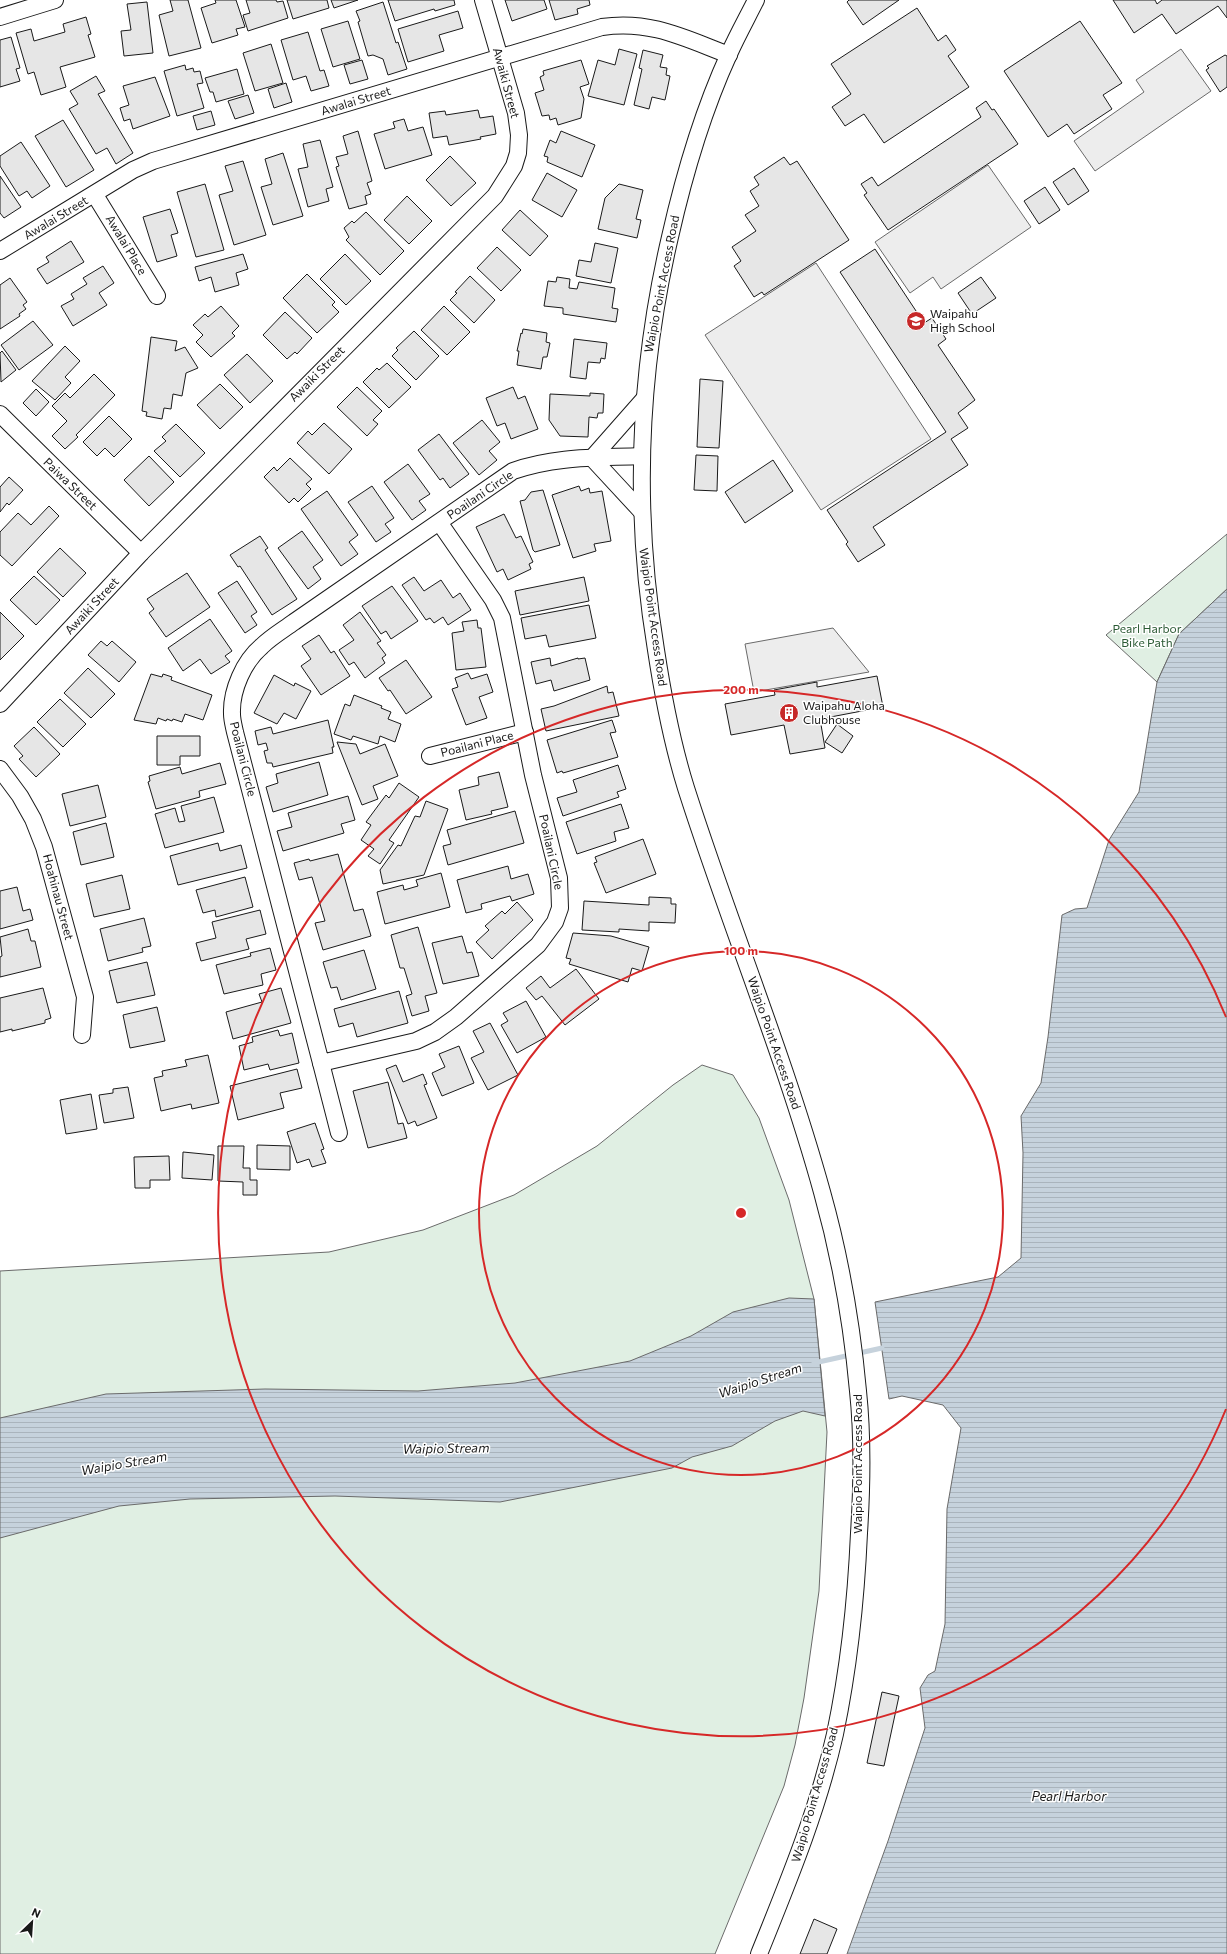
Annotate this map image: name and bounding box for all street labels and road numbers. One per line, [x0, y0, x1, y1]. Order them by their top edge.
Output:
street label: Awaiki Street [491, 46, 523, 120]
street label: Awalai Street [319, 83, 392, 117]
street label: Awalai Street [21, 193, 90, 242]
street label: Awalai Place [103, 212, 150, 277]
street label: Waipio Point Access Road [641, 214, 681, 354]
street label: Awaiki Street [286, 343, 347, 404]
street label: Paiwa Street [41, 454, 100, 512]
street label: Poailani Circle [444, 467, 515, 521]
street label: Waipio Point Access Road [637, 547, 671, 687]
street label: Awaiki Street [61, 574, 121, 637]
street label: Poailani Circle [228, 720, 260, 798]
street label: Poailani Place [439, 727, 515, 759]
street label: Poailani Circle [537, 813, 567, 891]
street label: Hoahinau Street [41, 852, 77, 941]
street label: Waipio Point Access Road [746, 974, 804, 1111]
street label: Waipio Point Access Road [850, 1394, 864, 1534]
street label: Waipio Point Access Road [788, 1726, 840, 1864]

